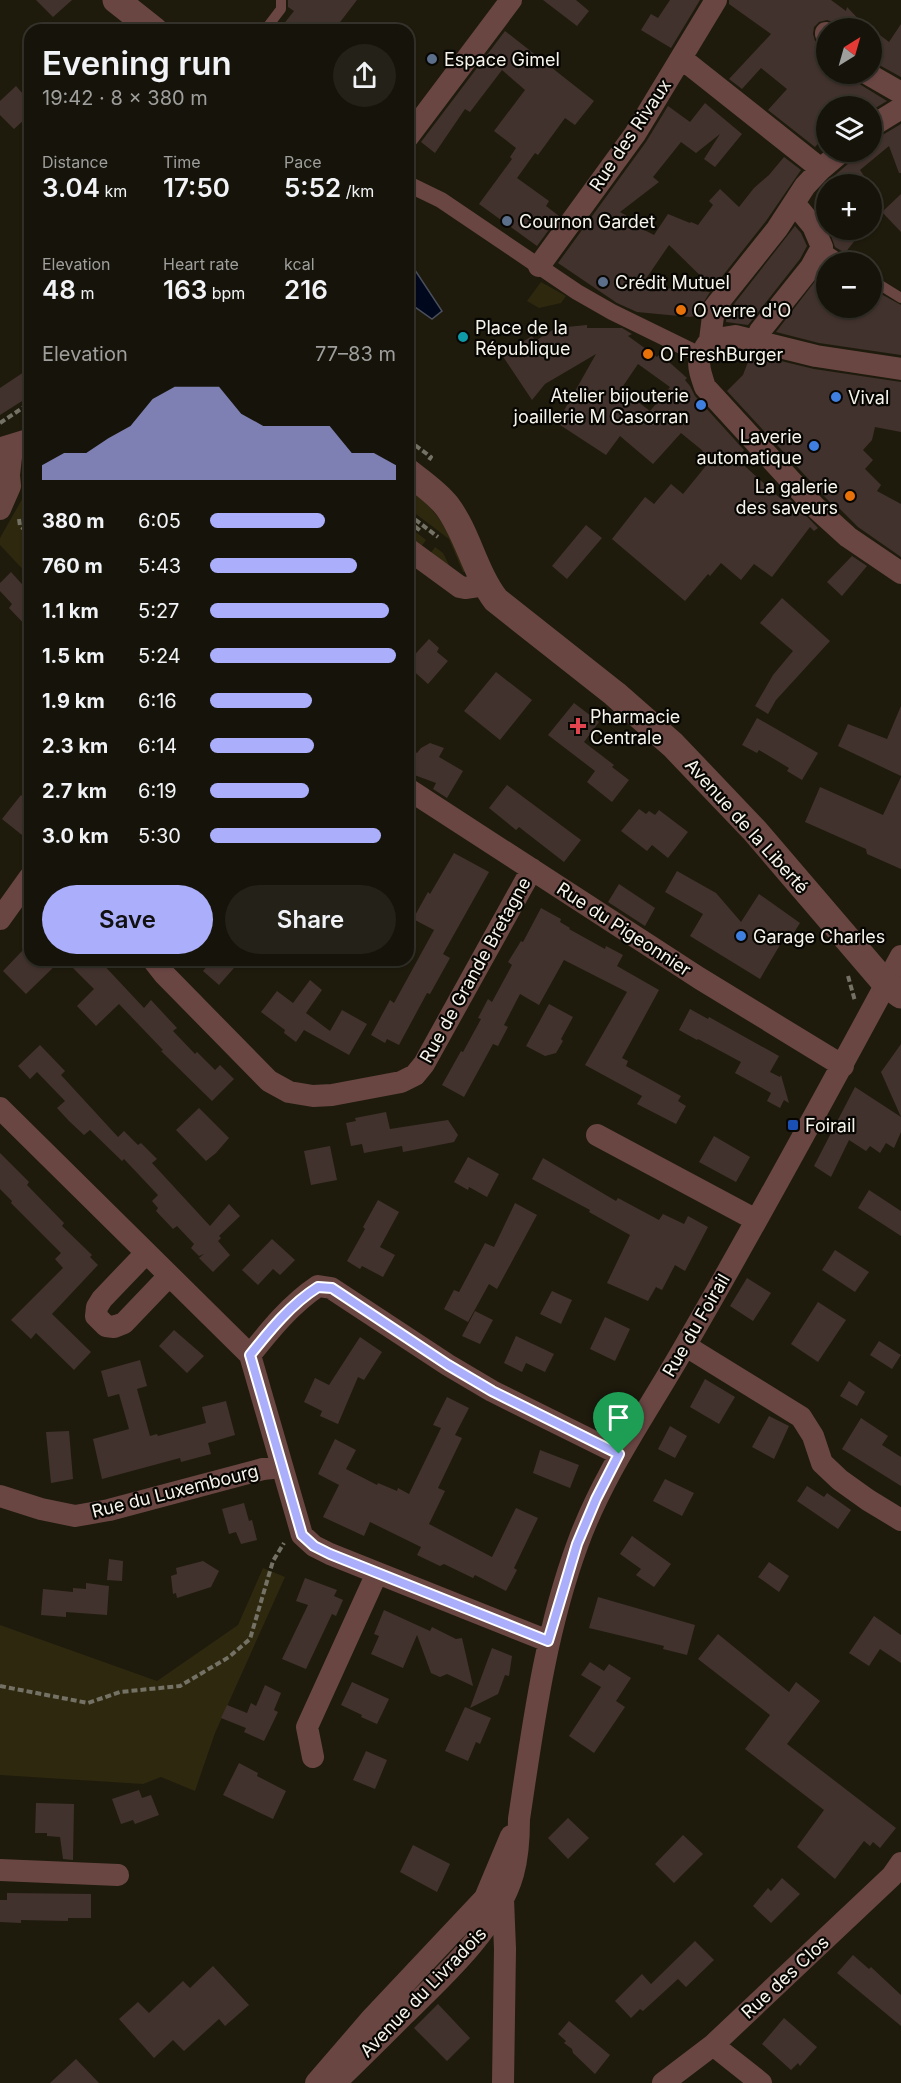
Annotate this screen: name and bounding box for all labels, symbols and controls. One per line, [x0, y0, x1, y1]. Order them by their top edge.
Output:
north arrow [816, 18, 882, 84]
map controls [816, 18, 882, 318]
text: Evening run [42, 43, 232, 83]
button: share [333, 44, 396, 107]
place label: Espace Gimel [444, 49, 560, 70]
marker: Espace Gimel [425, 52, 439, 66]
street label: Rue des Rivaux [585, 75, 675, 195]
text: 19:42 · 8 × 380 m [42, 86, 208, 110]
button: layers [816, 96, 882, 162]
text: Distance [42, 152, 108, 172]
text: Time [163, 152, 201, 172]
text: Pace [284, 152, 322, 172]
text: 3.04 [42, 172, 100, 203]
text: 17:50 [163, 172, 230, 203]
text: 5:52 [284, 172, 341, 203]
button: + [816, 174, 882, 240]
text: km [100, 181, 127, 201]
text: /km [341, 181, 374, 201]
place label: Cournon Gardet [519, 211, 655, 232]
marker: Cournon Gardet [500, 214, 514, 228]
button: − [816, 252, 882, 318]
text: Elevation [42, 254, 111, 274]
text: Heart rate [163, 254, 239, 274]
text: kcal [284, 254, 315, 274]
place label: Crédit Mutuel [615, 272, 730, 293]
text: 48 [42, 274, 76, 305]
text: 163 [163, 274, 207, 305]
text: 216 [284, 274, 328, 305]
marker: Crédit Mutuel [596, 275, 610, 289]
text: m [76, 283, 94, 303]
text: bpm [207, 283, 245, 303]
place label: O verre d'O [693, 300, 791, 321]
marker: O verre d'O [674, 303, 688, 317]
place label: Place de la République [475, 317, 570, 359]
marker: Place de la République [456, 330, 470, 344]
text: Elevation [42, 342, 128, 366]
text: 77–83 m [315, 342, 396, 366]
place label: O FreshBurger [660, 344, 783, 365]
marker: O FreshBurger [641, 347, 655, 361]
place label: Atelier bijouterie joaillerie M Casorran [513, 385, 689, 427]
place label: Vival [848, 387, 889, 408]
marker: Vival [829, 390, 843, 404]
marker: Atelier bijouterie joaillerie M Casorran [694, 398, 708, 412]
place label: Laverie automatique [696, 426, 802, 468]
marker: Laverie automatique [807, 439, 821, 453]
place label: La galerie des saveurs [735, 476, 838, 518]
marker: La galerie des saveurs [843, 489, 857, 503]
text: 380 m [42, 509, 104, 533]
text: 6:05 [138, 509, 181, 533]
text: 760 m [42, 554, 103, 578]
text: 5:43 [138, 554, 181, 578]
text: 1.1 km [42, 599, 99, 623]
text: 5:27 [138, 599, 179, 623]
text: 1.5 km [42, 644, 105, 668]
text: 5:24 [138, 644, 181, 668]
text: 1.9 km [42, 689, 105, 713]
text: 6:16 [138, 689, 177, 713]
place label: Pharmacie Centrale [590, 706, 680, 748]
marker: Pharmacie Centrale [571, 719, 585, 733]
text: 2.3 km [42, 734, 108, 758]
text: 6:14 [138, 734, 177, 758]
street label: Avenue de la Liberté [681, 754, 813, 898]
text: 2.7 km [42, 779, 107, 803]
text: 6:19 [138, 779, 177, 803]
text: 3.0 km [42, 824, 109, 848]
text: 5:30 [138, 824, 181, 848]
street label: Rue de Grande Bretagne [415, 874, 535, 1066]
street label: Rue du Pigeonnier [553, 878, 695, 980]
button: Save [42, 885, 213, 954]
button: Share [225, 885, 396, 954]
place label: Garage Charles [753, 926, 885, 947]
marker: Garage Charles [734, 929, 748, 943]
place label: Foirail [805, 1115, 856, 1136]
marker: Foirail [786, 1118, 800, 1132]
street label: Rue du Foirail [658, 1270, 734, 1380]
pin [593, 1392, 644, 1454]
icon: arrive [602, 1401, 635, 1434]
street label: Rue du Luxembourg [89, 1460, 261, 1522]
street label: Avenue du Livradois [356, 1923, 490, 2061]
street label: Rue des Clos [737, 1931, 833, 2023]

